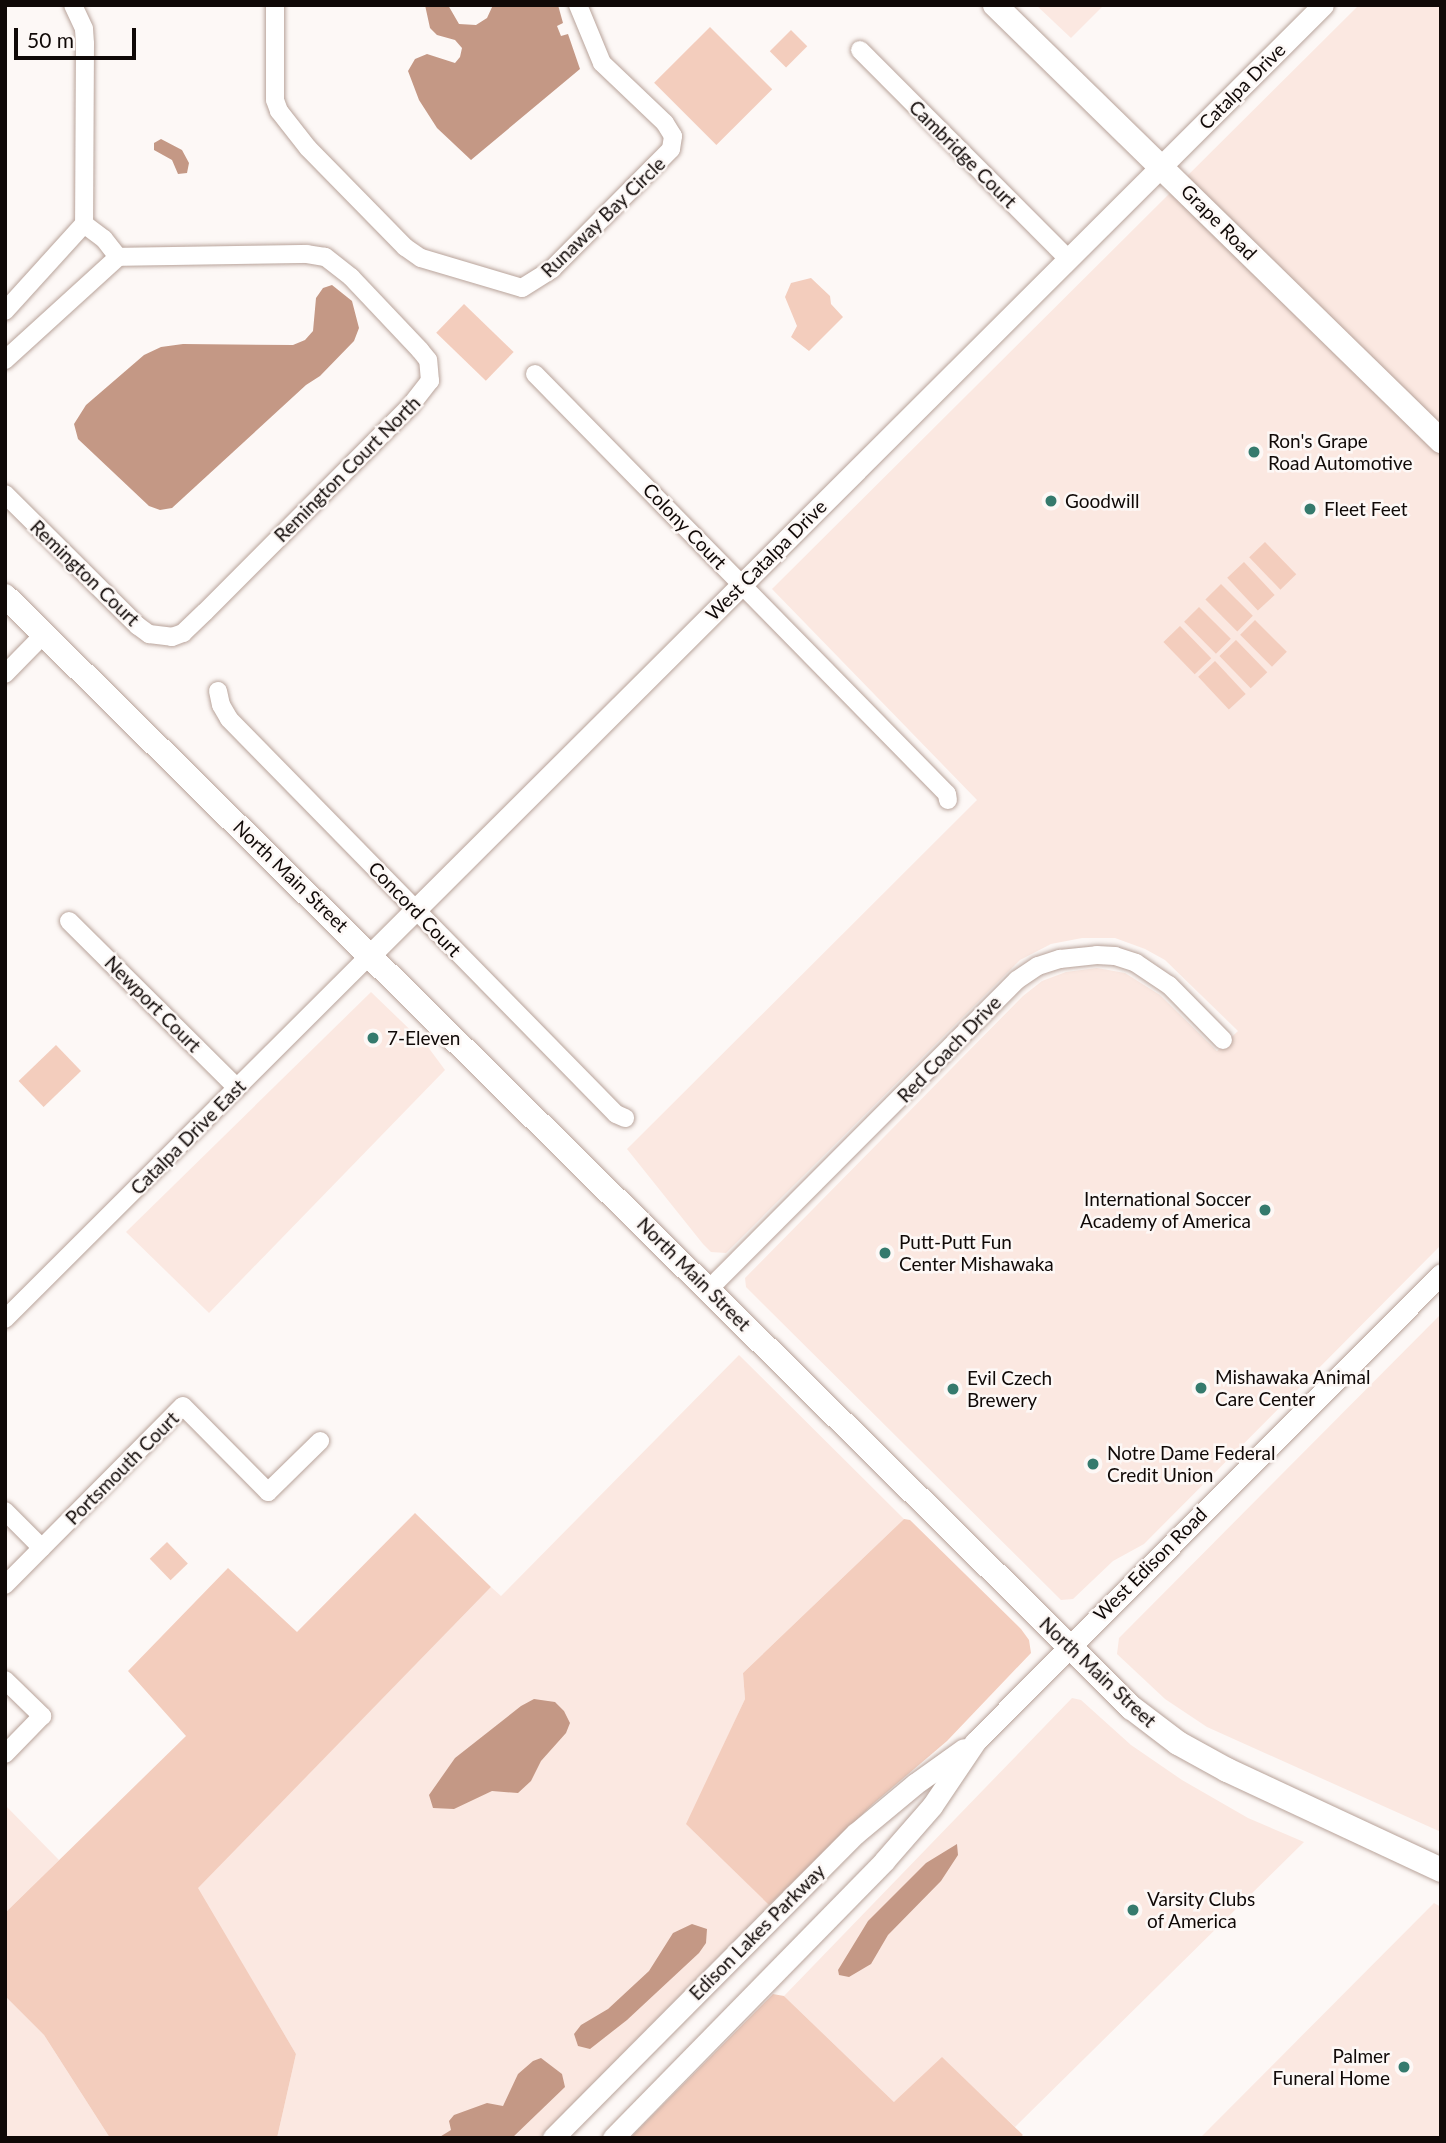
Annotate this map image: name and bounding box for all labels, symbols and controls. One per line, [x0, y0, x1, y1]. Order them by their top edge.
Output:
scale bar [18, 14, 140, 58]
text: 50 m [27, 27, 74, 52]
street label: Catalpa Drive [1194, 38, 1290, 134]
street label: Cambridge Court [904, 95, 1022, 213]
street label: Runaway Bay Circle [536, 152, 670, 282]
street label: Grape Road [1176, 179, 1262, 265]
street label: Remington Court North [269, 391, 425, 547]
place label: Ron's Grape Road Automotive [1268, 430, 1413, 474]
marker: Ron's Grape Road Automotive [1246, 444, 1262, 460]
street label: Colony Court [638, 478, 732, 574]
place label: Goodwill [1065, 490, 1139, 512]
marker: Goodwill [1043, 493, 1059, 509]
street label: West Catalpa Drive [701, 495, 831, 625]
place label: Fleet Feet [1324, 498, 1407, 520]
marker: Fleet Feet [1302, 501, 1318, 517]
street label: Remington Court [26, 515, 144, 631]
street label: North Main Street [229, 815, 353, 937]
street label: Concord Court [364, 857, 466, 961]
street label: Newport Court [100, 951, 206, 1057]
street label: Red Coach Drive [892, 991, 1006, 1107]
place label: 7-Eleven [387, 1027, 460, 1049]
marker: 7-Eleven [365, 1030, 381, 1046]
street label: Catalpa Drive East [126, 1075, 250, 1199]
place label: International Soccer Academy of America [1079, 1188, 1251, 1232]
marker: International Soccer Academy of America [1257, 1202, 1273, 1218]
street label: North Main Street [633, 1213, 755, 1335]
place label: Putt-Putt Fun Center Mishawaka [899, 1231, 1054, 1275]
marker: Putt-Putt Fun Center Mishawaka [877, 1245, 893, 1261]
place label: Mishawaka Animal Care Center [1215, 1366, 1371, 1410]
place label: Evil Czech Brewery [967, 1367, 1052, 1411]
marker: Mishawaka Animal Care Center [1193, 1380, 1209, 1396]
marker: Evil Czech Brewery [945, 1381, 961, 1397]
street label: Portsmouth Court [61, 1407, 183, 1529]
place label: Notre Dame Federal Credit Union [1107, 1442, 1276, 1486]
marker: Notre Dame Federal Credit Union [1085, 1456, 1101, 1472]
street label: West Edison Road [1089, 1503, 1211, 1625]
street label: North Main Street [1035, 1612, 1161, 1732]
street label: Edison Lakes Parkway [684, 1859, 830, 2005]
place label: Varsity Clubs of America [1147, 1888, 1256, 1932]
marker: Varsity Clubs of America [1125, 1902, 1141, 1918]
place label: Palmer Funeral Home [1273, 2045, 1390, 2089]
marker: Palmer Funeral Home [1396, 2059, 1412, 2075]

